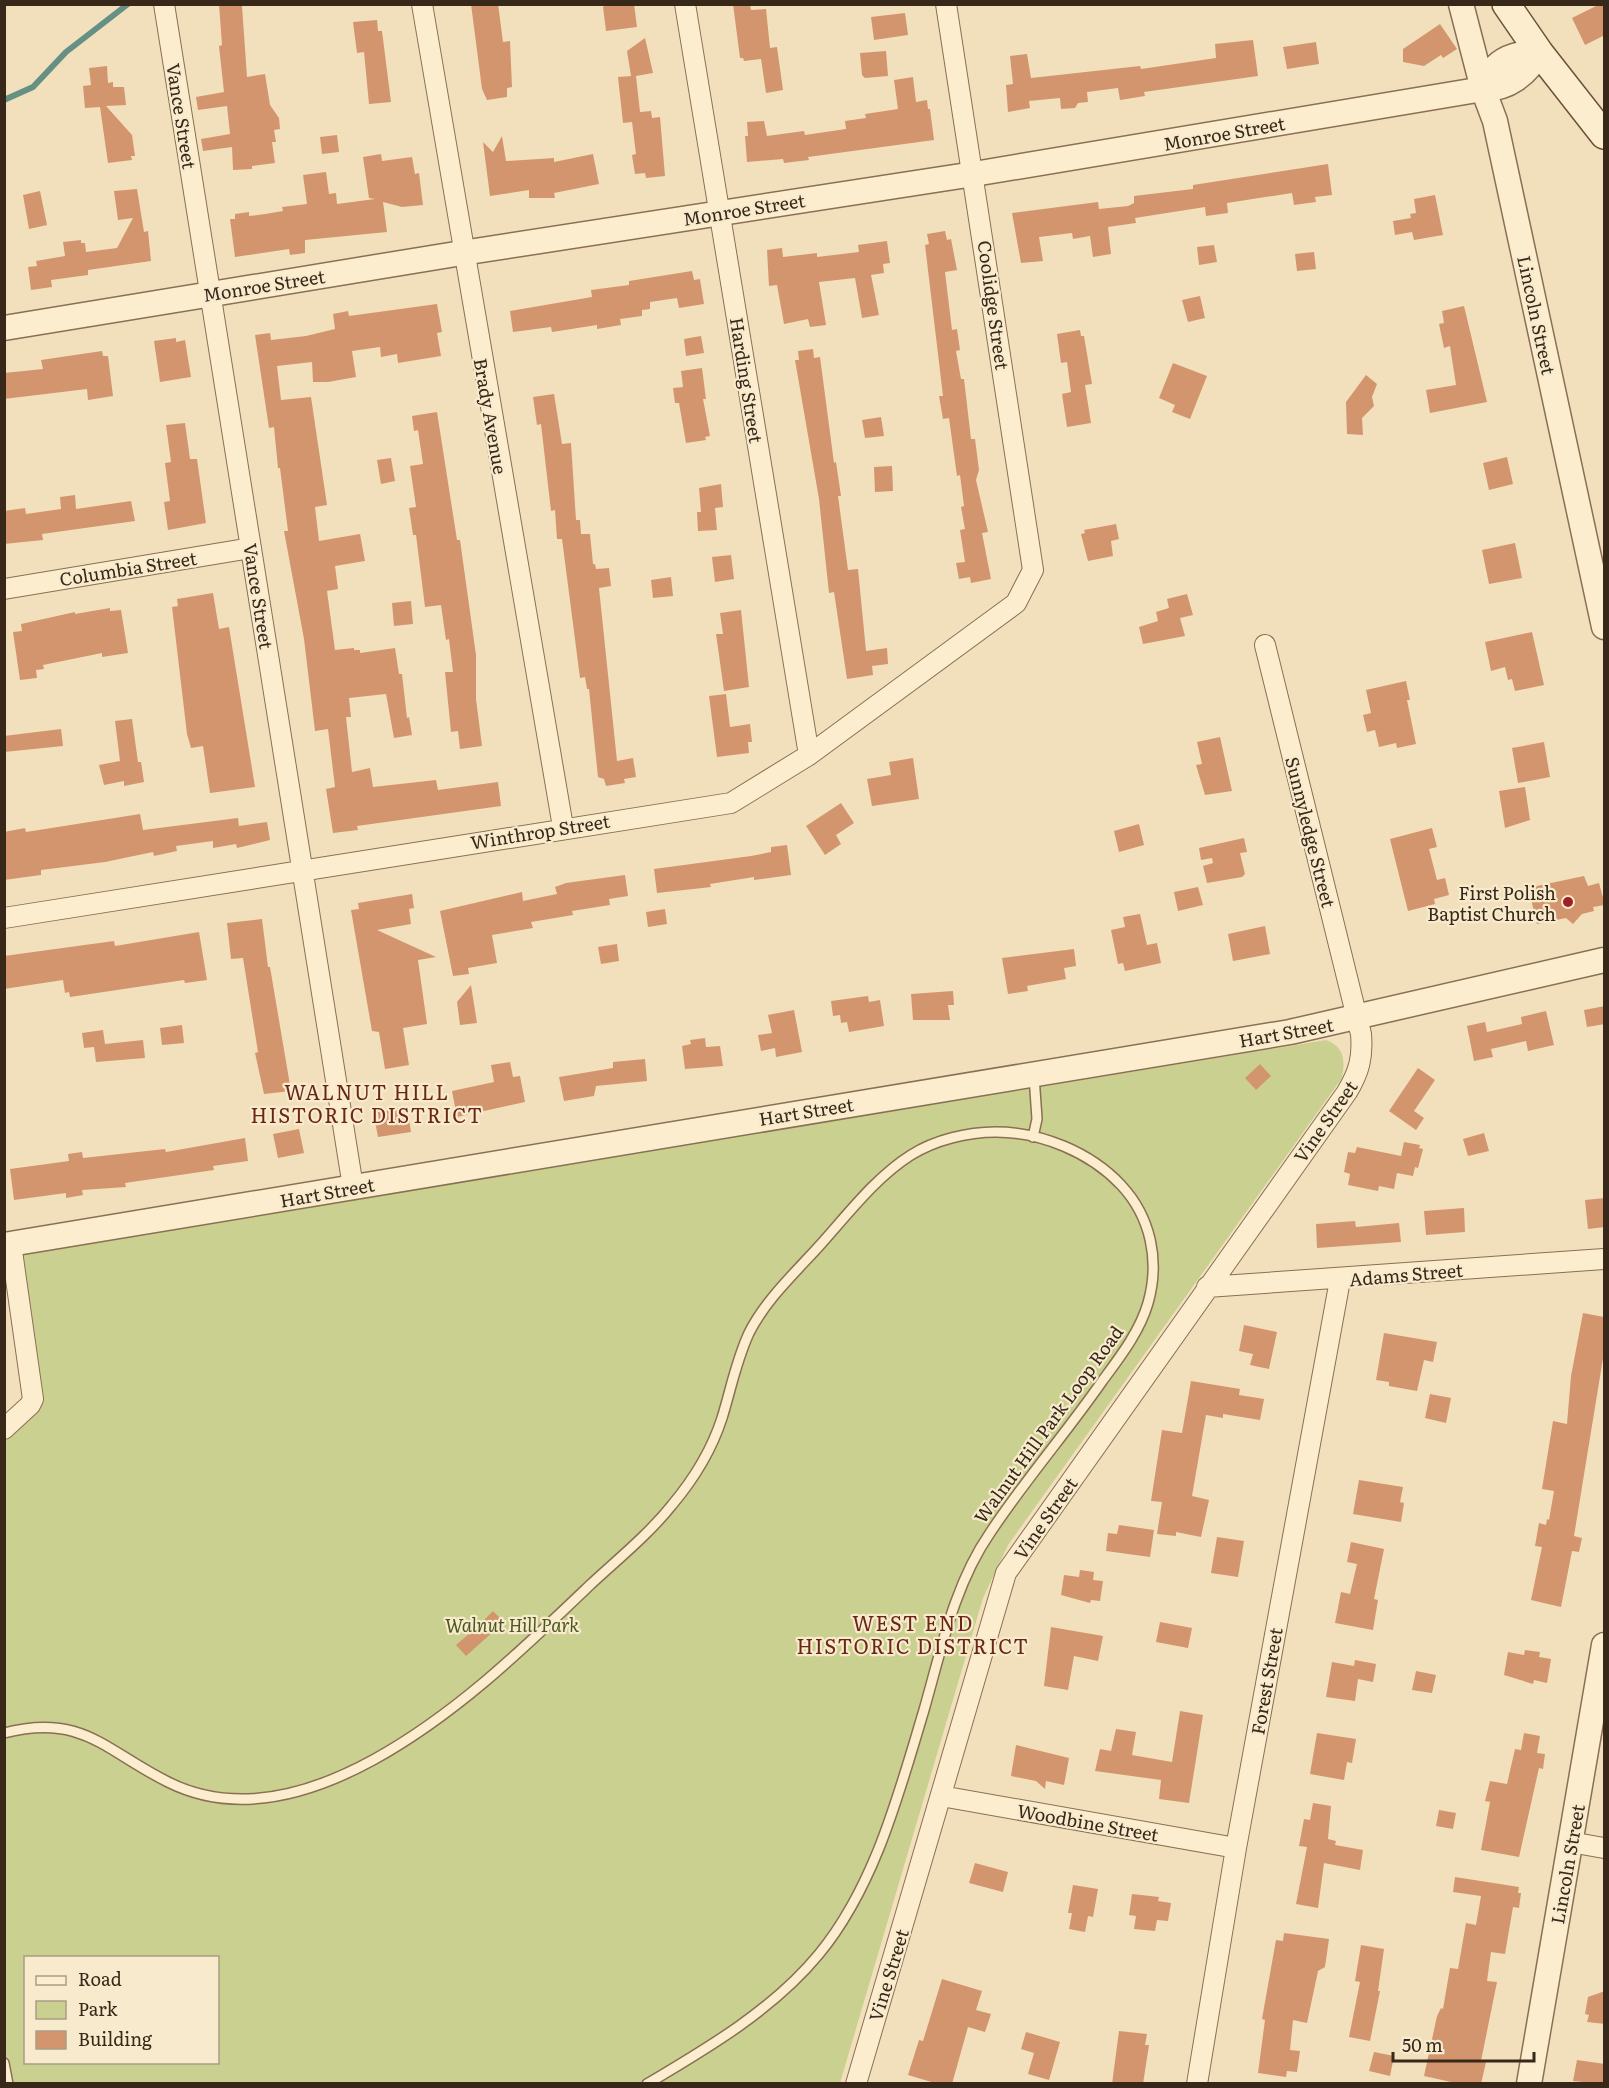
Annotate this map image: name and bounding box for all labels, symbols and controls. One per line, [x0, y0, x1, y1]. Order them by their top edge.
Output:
street label: Vance Street [160, 61, 204, 172]
street label: Monroe Street [1161, 109, 1288, 157]
street label: Monroe Street [681, 186, 808, 232]
street label: Coolidge Street [972, 238, 1017, 372]
street label: Lincoln Street [1511, 253, 1563, 378]
street label: Monroe Street [201, 262, 328, 308]
street label: Harding Street [724, 315, 770, 446]
street label: Brady Avenue [467, 356, 515, 476]
street label: Vance Street [237, 541, 281, 652]
street label: Columbia Street [57, 544, 199, 592]
street label: Sunnyledge Street [1279, 754, 1343, 911]
street label: Winthrop Street [468, 807, 612, 855]
place label: First Polish Baptist Church [1427, 879, 1556, 927]
marker: First Polish Baptist Church [1561, 895, 1575, 909]
street label: Hart Street [1237, 1010, 1336, 1054]
street label: Vine Street [1287, 1074, 1364, 1168]
district label: WALNUT HILL HISTORIC DISTRICT [250, 1076, 484, 1129]
street label: Hart Street [757, 1090, 856, 1132]
street label: Hart Street [278, 1170, 377, 1214]
street label: Adams Street [1348, 1256, 1465, 1292]
street label: Walnut Hill Park Loop Road [967, 1319, 1129, 1529]
street label: Vine Street [1007, 1471, 1084, 1565]
district label: WEST END HISTORIC DISTRICT [796, 1607, 1030, 1660]
park label: Walnut Hill Park [445, 1611, 579, 1638]
street label: Forest Street [1243, 1625, 1289, 1737]
street label: Woodbine Street [1015, 1796, 1162, 1848]
street label: Lincoln Street [1543, 1801, 1591, 1926]
street label: Vine Street [861, 1925, 915, 2025]
legend [24, 1956, 219, 2064]
text: Road [78, 1965, 122, 1992]
text: Park [78, 1995, 119, 2022]
text: Building [78, 2025, 153, 2052]
scale bar [1393, 2025, 1534, 2063]
text: 50 m [1402, 2031, 1443, 2058]

